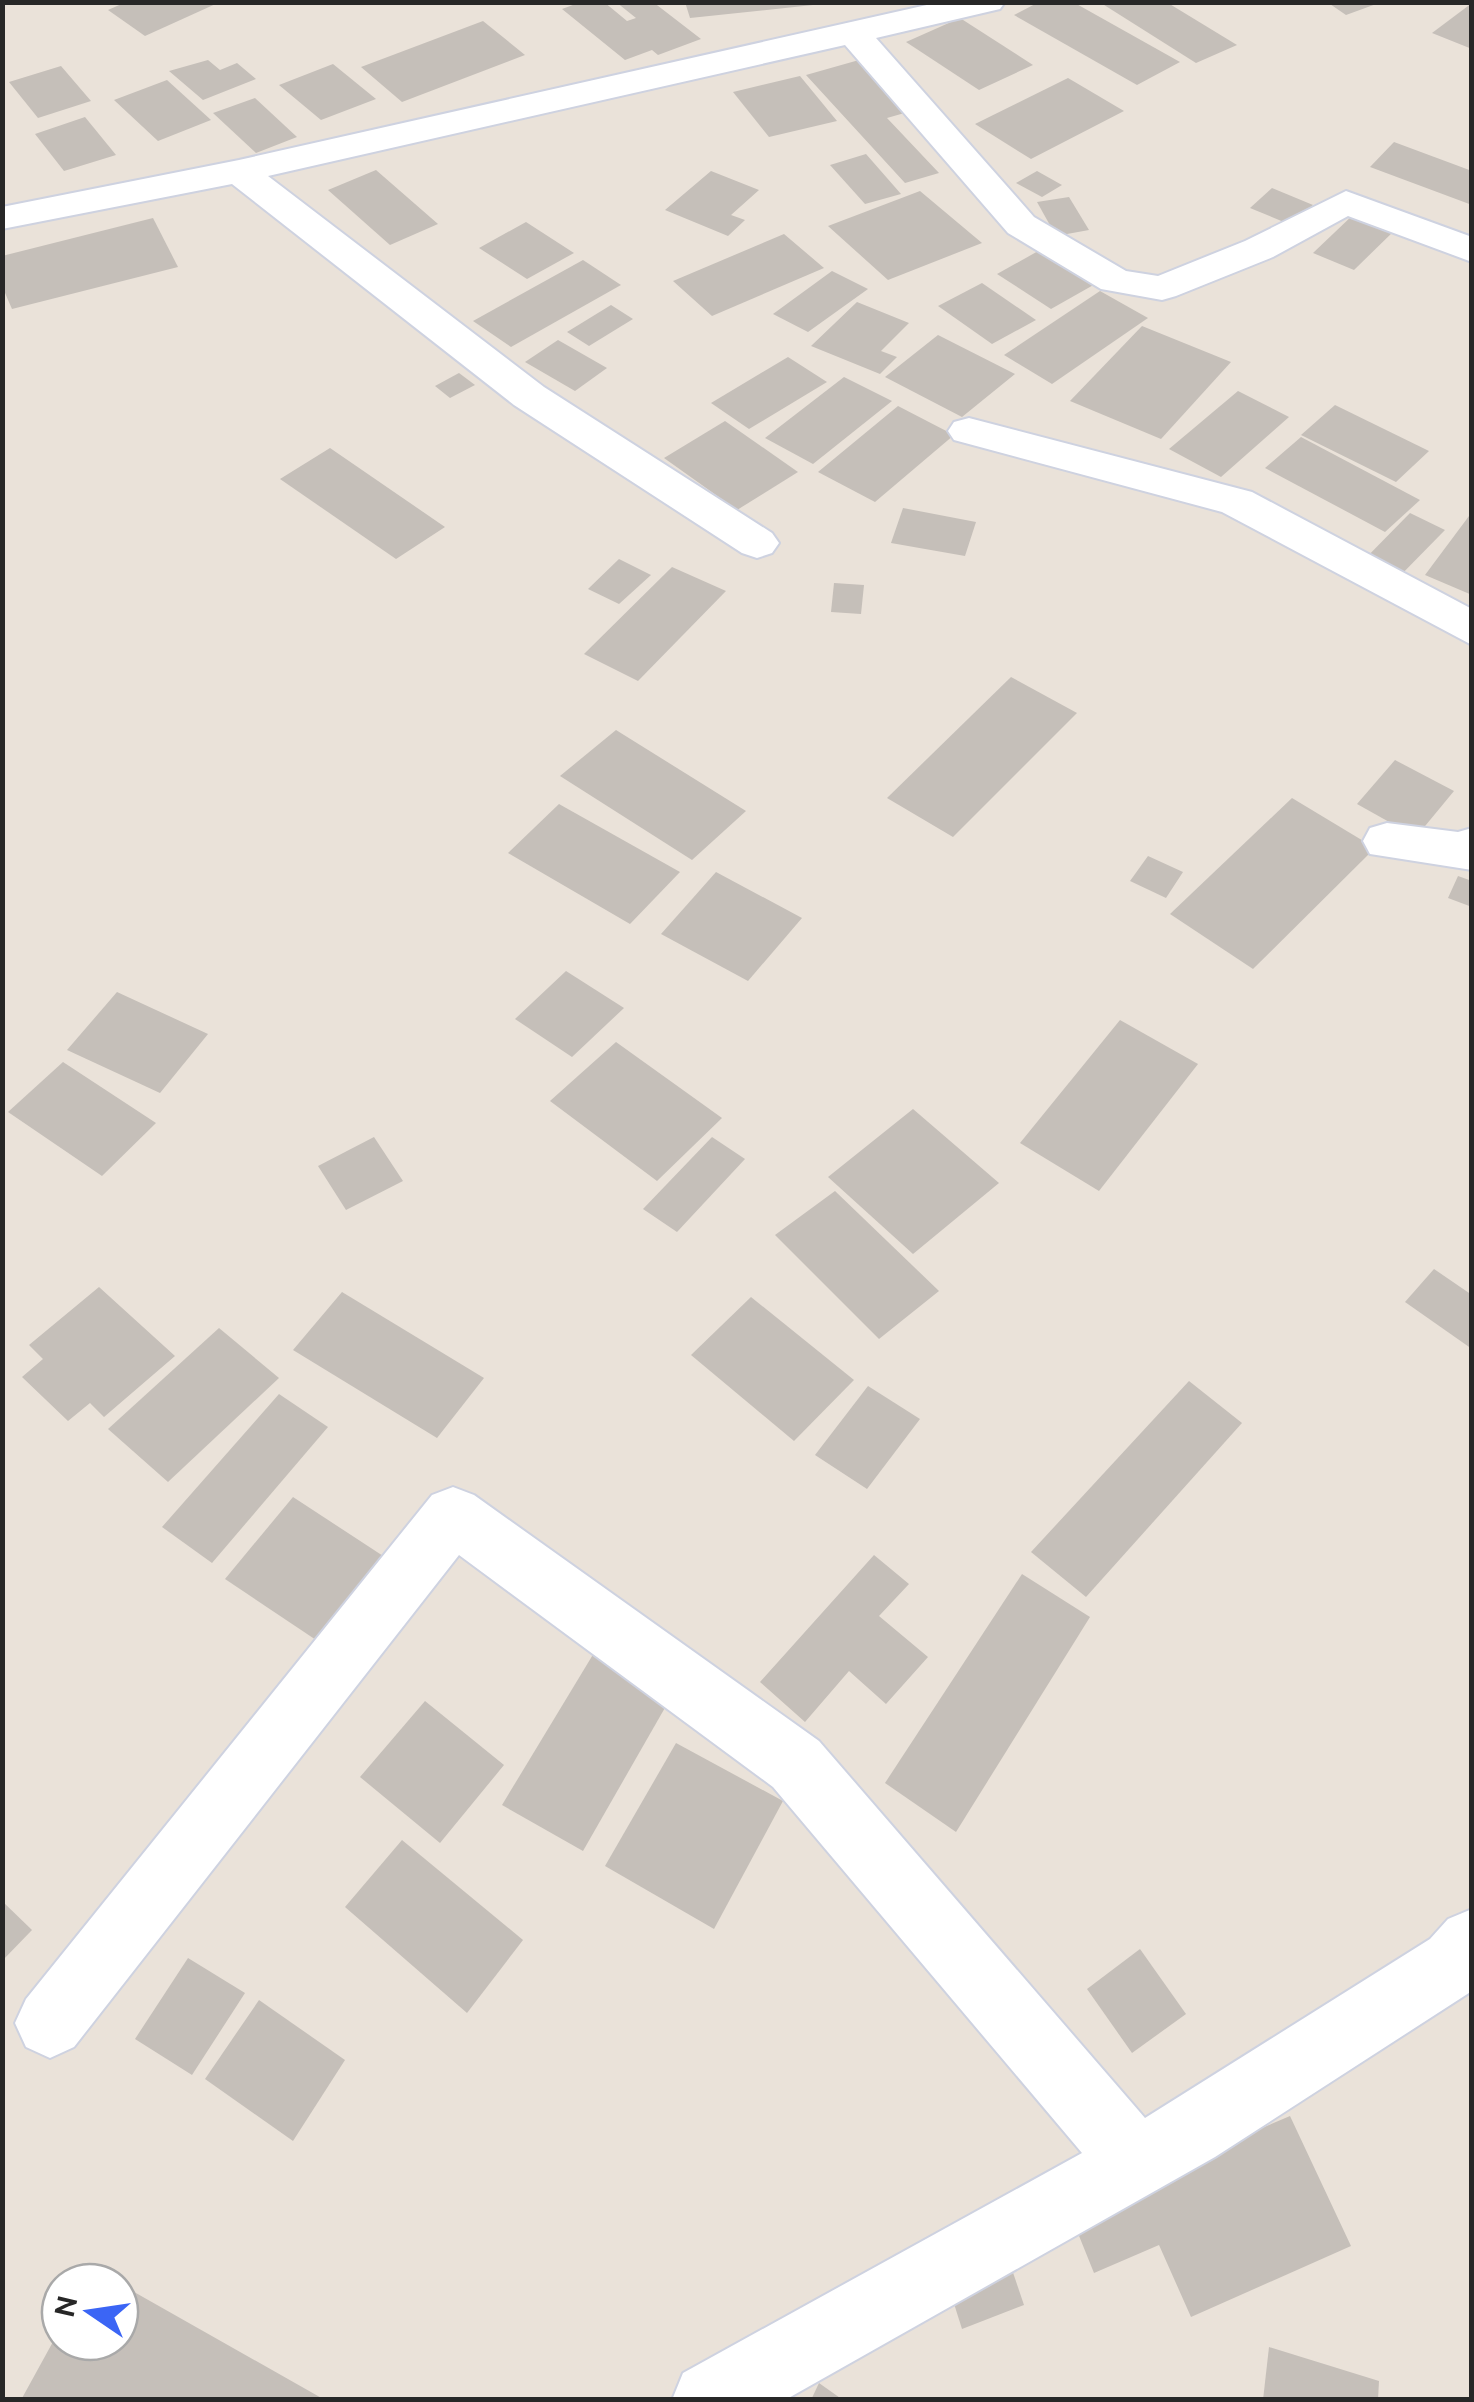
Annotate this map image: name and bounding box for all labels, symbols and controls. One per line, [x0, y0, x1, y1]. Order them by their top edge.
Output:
north arrow [40, 2262, 140, 2362]
text: N [48, 2293, 83, 2320]

